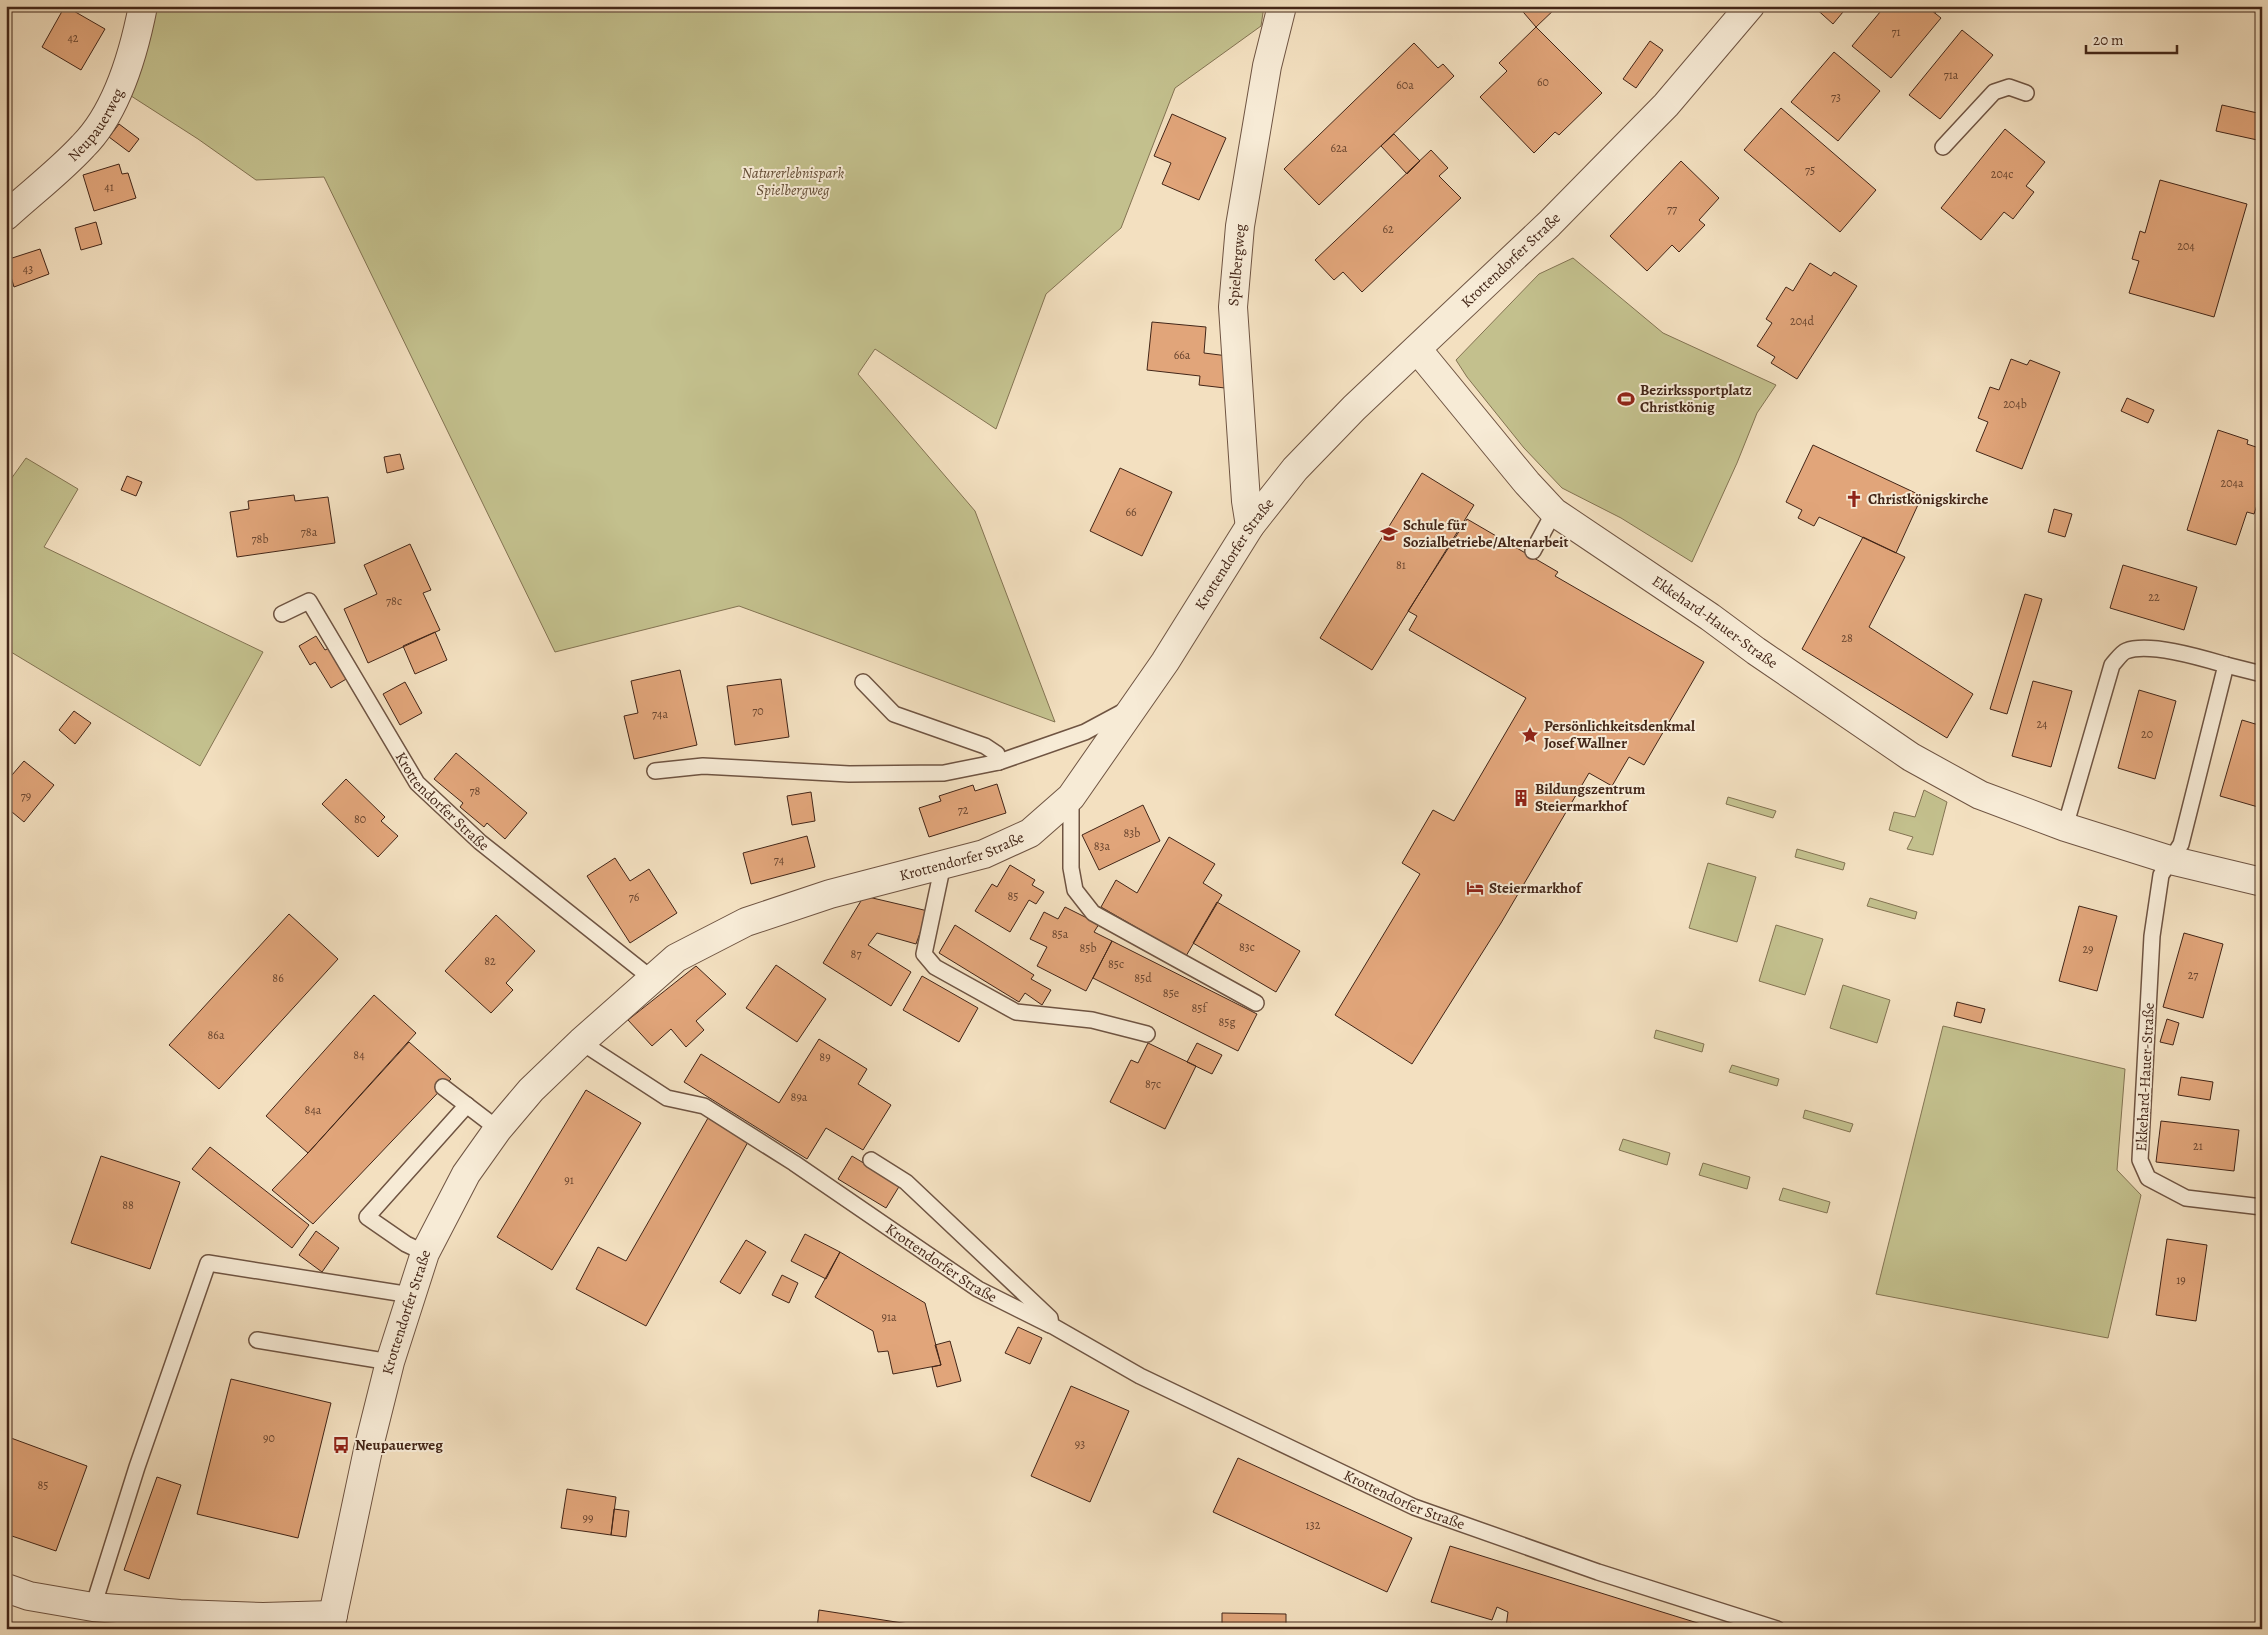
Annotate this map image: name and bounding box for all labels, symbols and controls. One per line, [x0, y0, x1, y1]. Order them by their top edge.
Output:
scale bar [2086, 22, 2177, 54]
house number: 71 [1891, 24, 1901, 40]
house number: 42 [67, 30, 79, 46]
text: 20 m [2093, 30, 2124, 50]
house number: 71a [1944, 67, 1959, 83]
house number: 60 [1537, 74, 1549, 90]
house number: 60a [1396, 77, 1414, 93]
street label: Neupauerweg [64, 85, 128, 166]
house number: 73 [1831, 89, 1841, 105]
house number: 62a [1331, 140, 1348, 156]
house number: 75 [1805, 162, 1815, 178]
park label: Naturerlebnispark Spielbergweg [742, 163, 844, 200]
house number: 204c [1991, 166, 2013, 182]
house number: 41 [104, 179, 114, 195]
house number: 77 [1667, 201, 1678, 217]
street label: Krottendorfer Straße [1457, 208, 1565, 312]
house number: 62 [1382, 221, 1394, 237]
street label: Spielbergweg [1223, 222, 1250, 307]
house number: 204 [2177, 238, 2195, 254]
house number: 43 [23, 261, 33, 277]
house number: 204d [1790, 313, 1815, 329]
house number: 66a [1174, 347, 1191, 363]
place label: Bezirkssportplatz Christkönig [1640, 380, 1752, 417]
sports icon: Bezirkssportplatz Christkönig [1616, 389, 1636, 409]
house number: 204b [2003, 396, 2027, 412]
house number: 204a [2220, 475, 2244, 491]
church icon: Christkönigskirche [1844, 489, 1864, 509]
place label: Christkönigskirche [1868, 489, 1988, 509]
street label: Krottendorfer Straße [1190, 494, 1278, 614]
house number: 66 [1125, 504, 1137, 520]
place label: Schule für Sozialbetriebe/Altenarbeit [1403, 515, 1568, 552]
house number: 78a [301, 524, 318, 540]
school or university icon: Schule für Sozialbetriebe/Altenarbeit [1379, 524, 1399, 544]
house number: 78b [252, 531, 268, 547]
house number: 81 [1396, 557, 1406, 573]
street label: Ekkehard-Hauer-Straße [1648, 571, 1782, 673]
house number: 22 [2148, 589, 2160, 605]
house number: 78c [386, 593, 402, 609]
house number: 28 [1841, 630, 1853, 646]
house number: 70 [752, 703, 764, 719]
house number: 74a [652, 706, 668, 722]
place label: Persönlichkeitsdenkmal Josef Wallner [1544, 716, 1695, 753]
house number: 24 [2036, 716, 2048, 732]
place icon: Persönlichkeitsdenkmal Josef Wallner [1520, 725, 1540, 745]
house number: 20 [2141, 726, 2153, 742]
street label: Krottendorfer Straße [391, 748, 494, 856]
place label: Bildungszentrum Steiermarkhof [1535, 779, 1646, 816]
house number: 78 [470, 783, 481, 799]
house number: 79 [21, 788, 31, 804]
building icon: Bildungszentrum Steiermarkhof [1511, 788, 1531, 808]
house number: 72 [958, 802, 969, 818]
house number: 80 [354, 811, 366, 827]
house number: 83b [1124, 825, 1140, 841]
street label: Krottendorfer Straße [897, 827, 1028, 886]
house number: 83a [1094, 838, 1111, 854]
house number: 74 [774, 852, 785, 868]
hotel icon: Steiermarkhof [1465, 878, 1485, 898]
place label: Steiermarkhof [1489, 878, 1583, 898]
house number: 85 [1008, 888, 1018, 904]
house number: 76 [629, 889, 640, 905]
house number: 85a [1052, 926, 1069, 942]
house number: 83c [1239, 939, 1255, 955]
house number: 85b [1079, 940, 1097, 956]
house number: 29 [2082, 941, 2094, 957]
house number: 87 [851, 946, 862, 962]
house number: 82 [484, 953, 496, 969]
house number: 85c [1108, 956, 1124, 972]
house number: 27 [2188, 967, 2199, 983]
house number: 86 [272, 970, 284, 986]
house number: 85d [1134, 970, 1152, 986]
house number: 85e [1163, 985, 1179, 1001]
house number: 85f [1192, 1000, 1209, 1016]
street label: Ekkehard-Hauer-Straße [2131, 1002, 2159, 1152]
house number: 85g [1219, 1014, 1236, 1030]
house number: 86a [208, 1027, 225, 1043]
house number: 84 [353, 1047, 365, 1063]
house number: 89 [819, 1049, 831, 1065]
house number: 87c [1145, 1076, 1161, 1092]
house number: 89a [791, 1089, 808, 1105]
house number: 84a [305, 1102, 322, 1118]
house number: 21 [2193, 1138, 2203, 1154]
house number: 91 [564, 1172, 574, 1188]
house number: 88 [122, 1197, 134, 1213]
street label: Krottendorfer Straße [882, 1219, 1001, 1307]
street label: Krottendorfer Straße [377, 1247, 435, 1377]
house number: 19 [2176, 1272, 2186, 1288]
house number: 91a [881, 1309, 897, 1325]
house number: 90 [263, 1430, 275, 1446]
bus stop icon: Neupauerweg [331, 1435, 351, 1455]
place label: Neupauerweg [355, 1435, 443, 1455]
house number: 93 [1075, 1436, 1085, 1452]
street label: Krottendorfer Straße [1340, 1465, 1468, 1534]
house number: 85 [38, 1477, 48, 1493]
house number: 99 [583, 1510, 593, 1526]
house number: 132 [1306, 1517, 1321, 1533]

